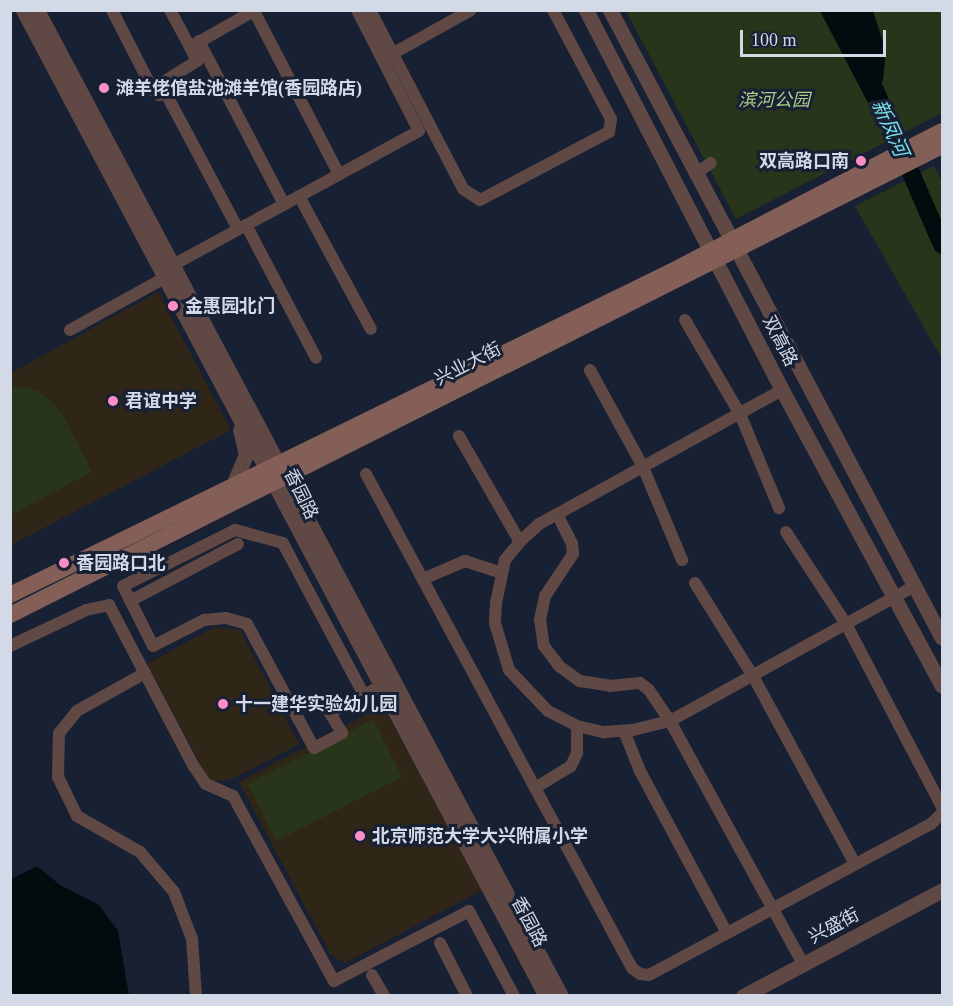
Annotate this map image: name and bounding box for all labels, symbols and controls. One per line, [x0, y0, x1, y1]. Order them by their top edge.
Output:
scale bar [743, 18, 888, 56]
text: 100 m [751, 30, 797, 50]
place label: 滩羊佬倌盐池滩羊馆(香园路店) [116, 77, 362, 99]
marker: 滩羊佬倌盐池滩羊馆(香园路店) [97, 81, 111, 95]
park label: 滨河公园 [738, 89, 810, 111]
water label: 新凤河 [867, 96, 913, 160]
place label: 双高路口南 [759, 150, 849, 172]
marker: 双高路口南 [854, 154, 868, 168]
place label: 金惠园北门 [185, 295, 275, 317]
marker: 金惠园北门 [166, 299, 180, 313]
street label: 双高路 [758, 312, 802, 370]
street label: 兴业大街 [431, 338, 505, 390]
place label: 君谊中学 [125, 390, 197, 412]
marker: 君谊中学 [106, 394, 120, 408]
street label: 香园路 [279, 465, 323, 523]
place label: 香园路口北 [76, 552, 166, 574]
marker: 香园路口北 [57, 556, 71, 570]
place label: 十一建华实验幼儿园 [235, 693, 397, 715]
marker: 十一建华实验幼儿园 [216, 697, 230, 711]
place label: 北京师范大学大兴附属小学 [372, 825, 588, 847]
marker: 北京师范大学大兴附属小学 [353, 829, 367, 843]
street label: 香园路 [507, 893, 551, 951]
street label: 兴盛街 [805, 904, 863, 948]

